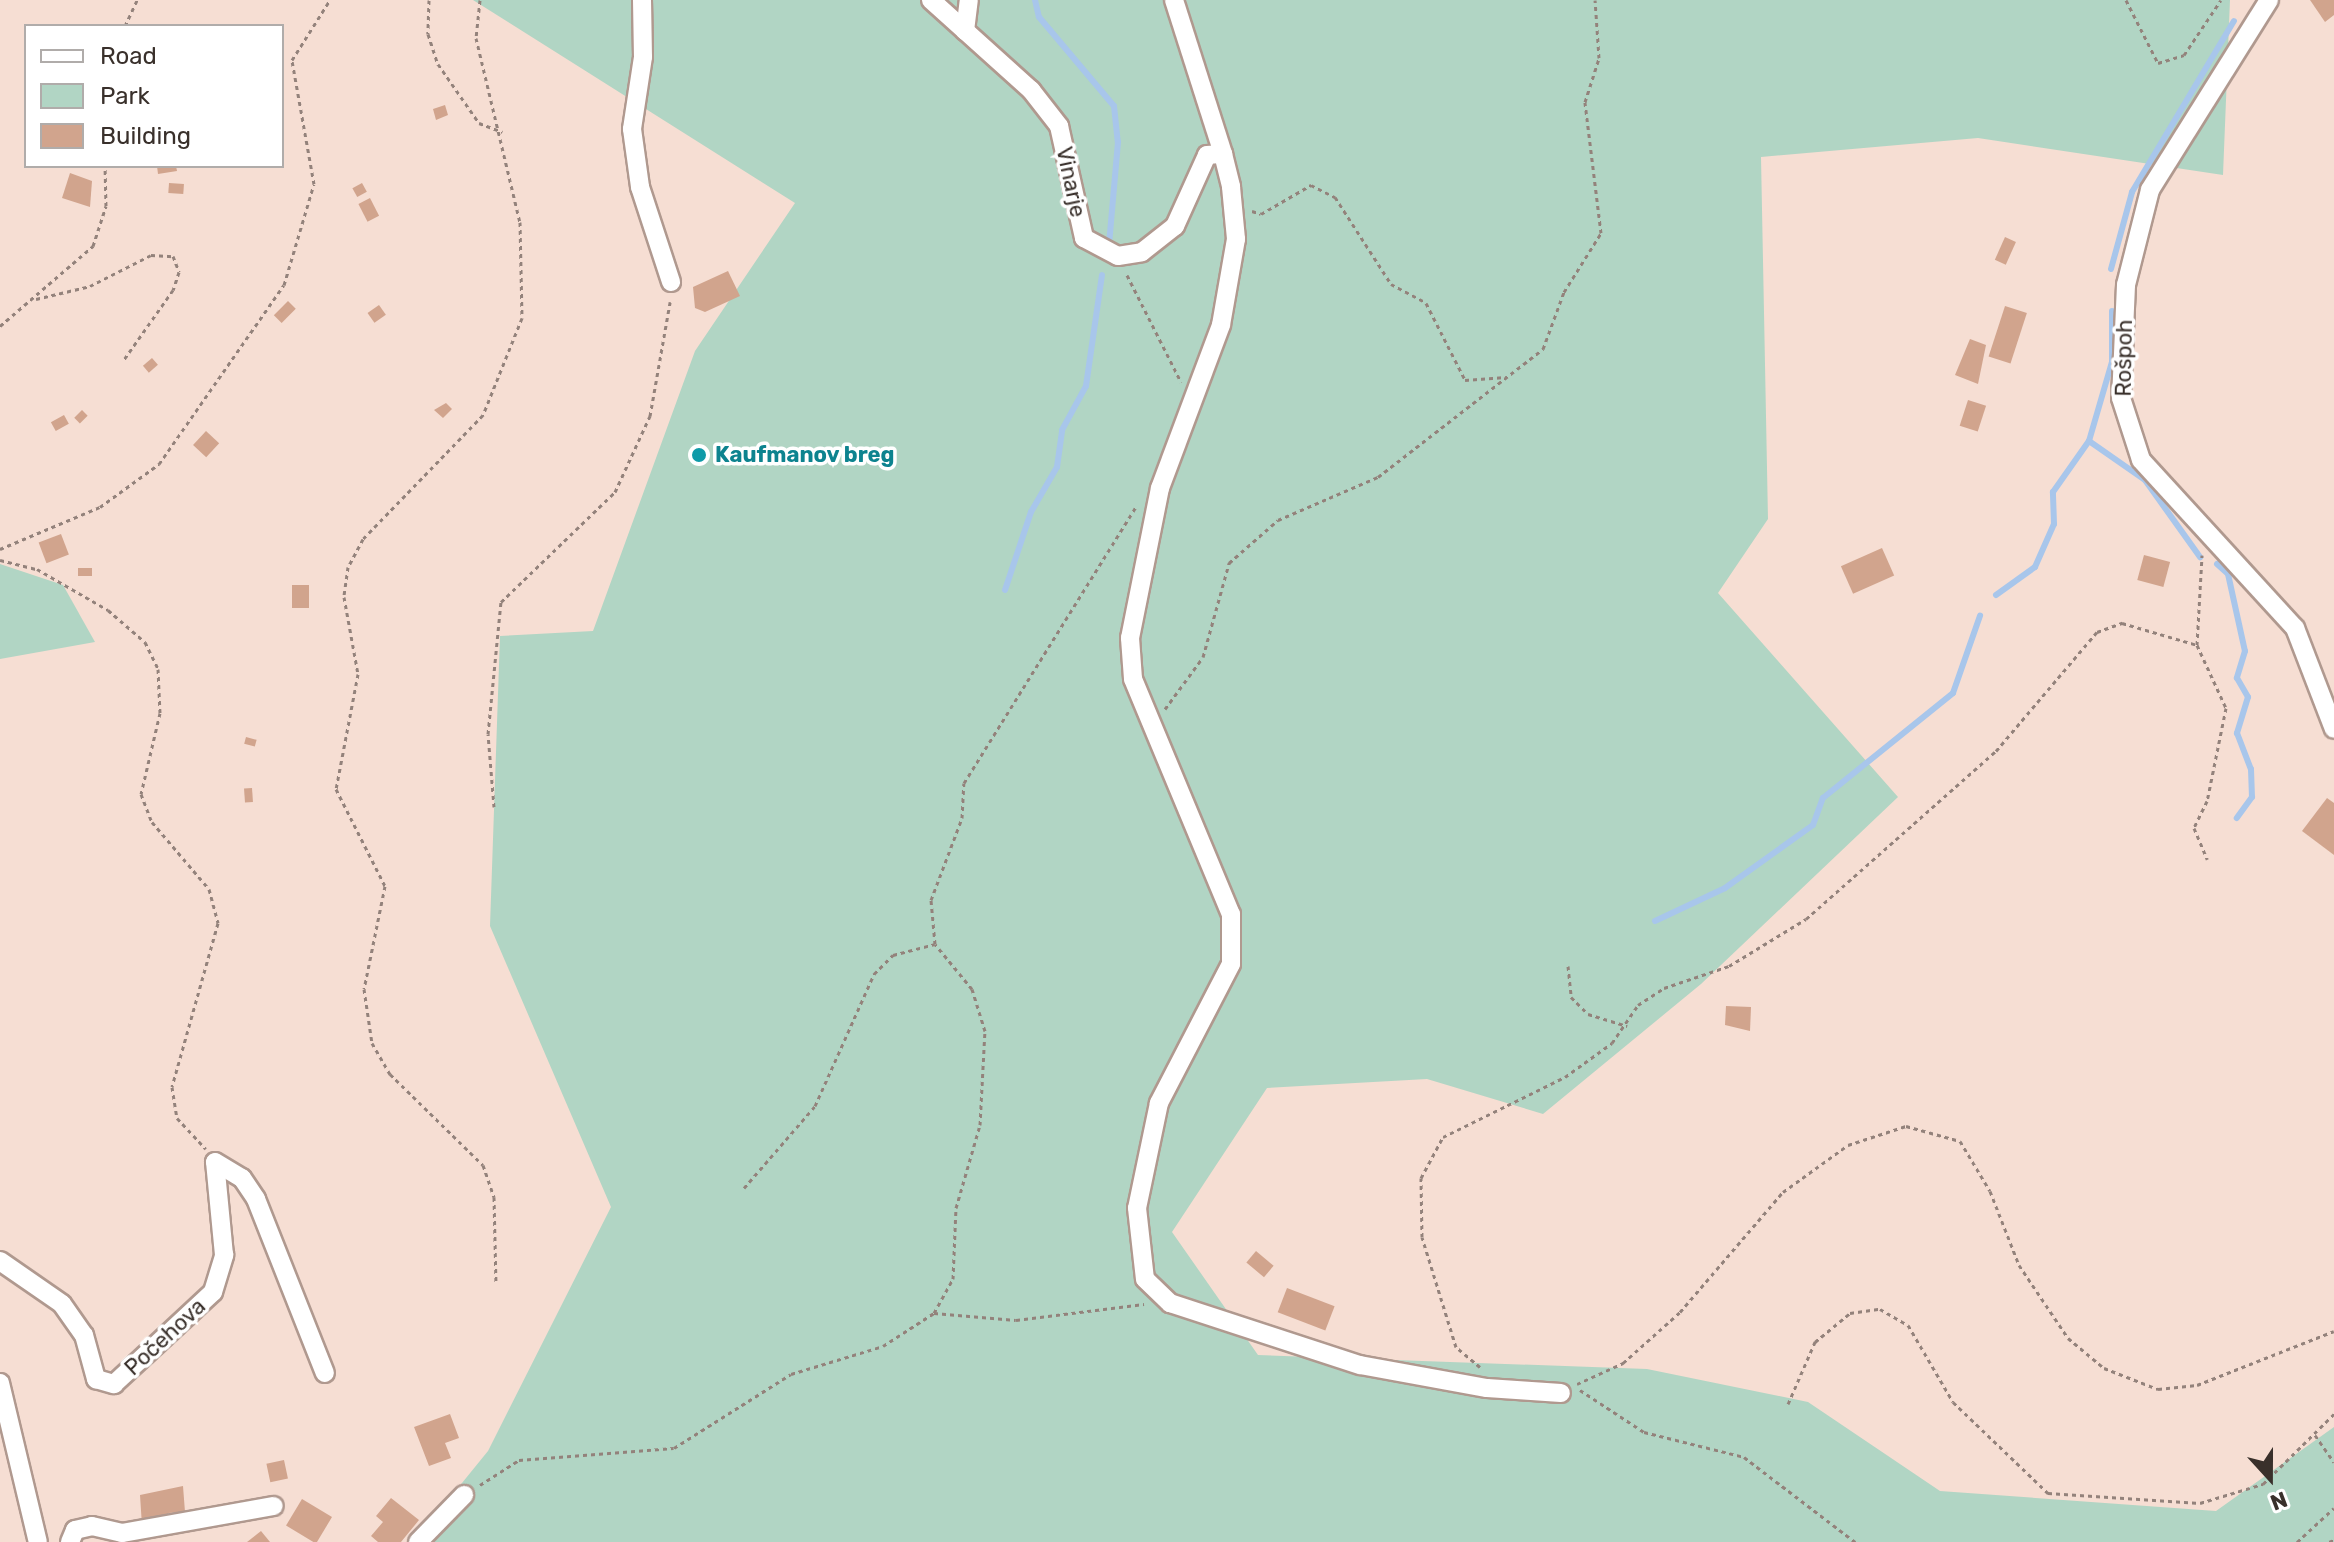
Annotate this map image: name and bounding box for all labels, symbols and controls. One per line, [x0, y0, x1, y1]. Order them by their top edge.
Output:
legend [24, 24, 284, 168]
text: Road [100, 42, 157, 70]
text: Park [100, 82, 150, 110]
text: Building [100, 122, 191, 150]
street label: Vinarje [1051, 144, 1091, 220]
street label: Rošpoh [2110, 319, 2138, 397]
place label: Kaufmanov breg [715, 442, 895, 468]
marker: Kaufmanov breg [690, 446, 708, 464]
street label: Počehova [119, 1293, 211, 1381]
north arrow [2230, 1438, 2310, 1518]
text: N [2267, 1485, 2291, 1516]

